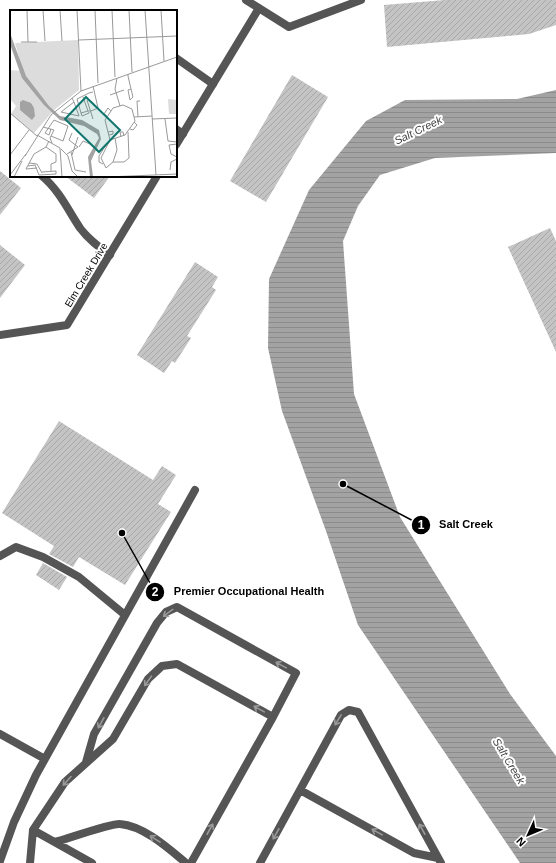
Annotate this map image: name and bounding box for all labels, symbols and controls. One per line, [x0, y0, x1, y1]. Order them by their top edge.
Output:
inset map [10, 10, 177, 177]
water label: Salt Creek [392, 113, 444, 147]
street label: Elm Creek Drive [63, 241, 110, 309]
callout: Salt Creek [411, 513, 501, 536]
text: 1 [418, 518, 425, 532]
text: Salt Creek [439, 518, 494, 530]
callout: Premier Occupational Health [145, 580, 332, 603]
text: 2 [152, 585, 159, 599]
text: Premier Occupational Health [174, 585, 324, 597]
one-way arrow [163, 609, 174, 617]
one-way arrow [276, 660, 288, 668]
one-way arrow [144, 675, 152, 686]
one-way arrow [253, 705, 265, 713]
one-way arrow [334, 714, 342, 726]
one-way arrow [96, 717, 104, 729]
water label: Salt Creek [491, 736, 528, 787]
one-way arrow [63, 776, 72, 786]
north arrow [508, 815, 548, 855]
one-way arrow [207, 823, 215, 835]
one-way arrow [418, 823, 425, 835]
one-way arrow [272, 828, 279, 840]
one-way arrow [371, 828, 383, 836]
one-way arrow [149, 835, 161, 843]
text: N [514, 835, 528, 849]

